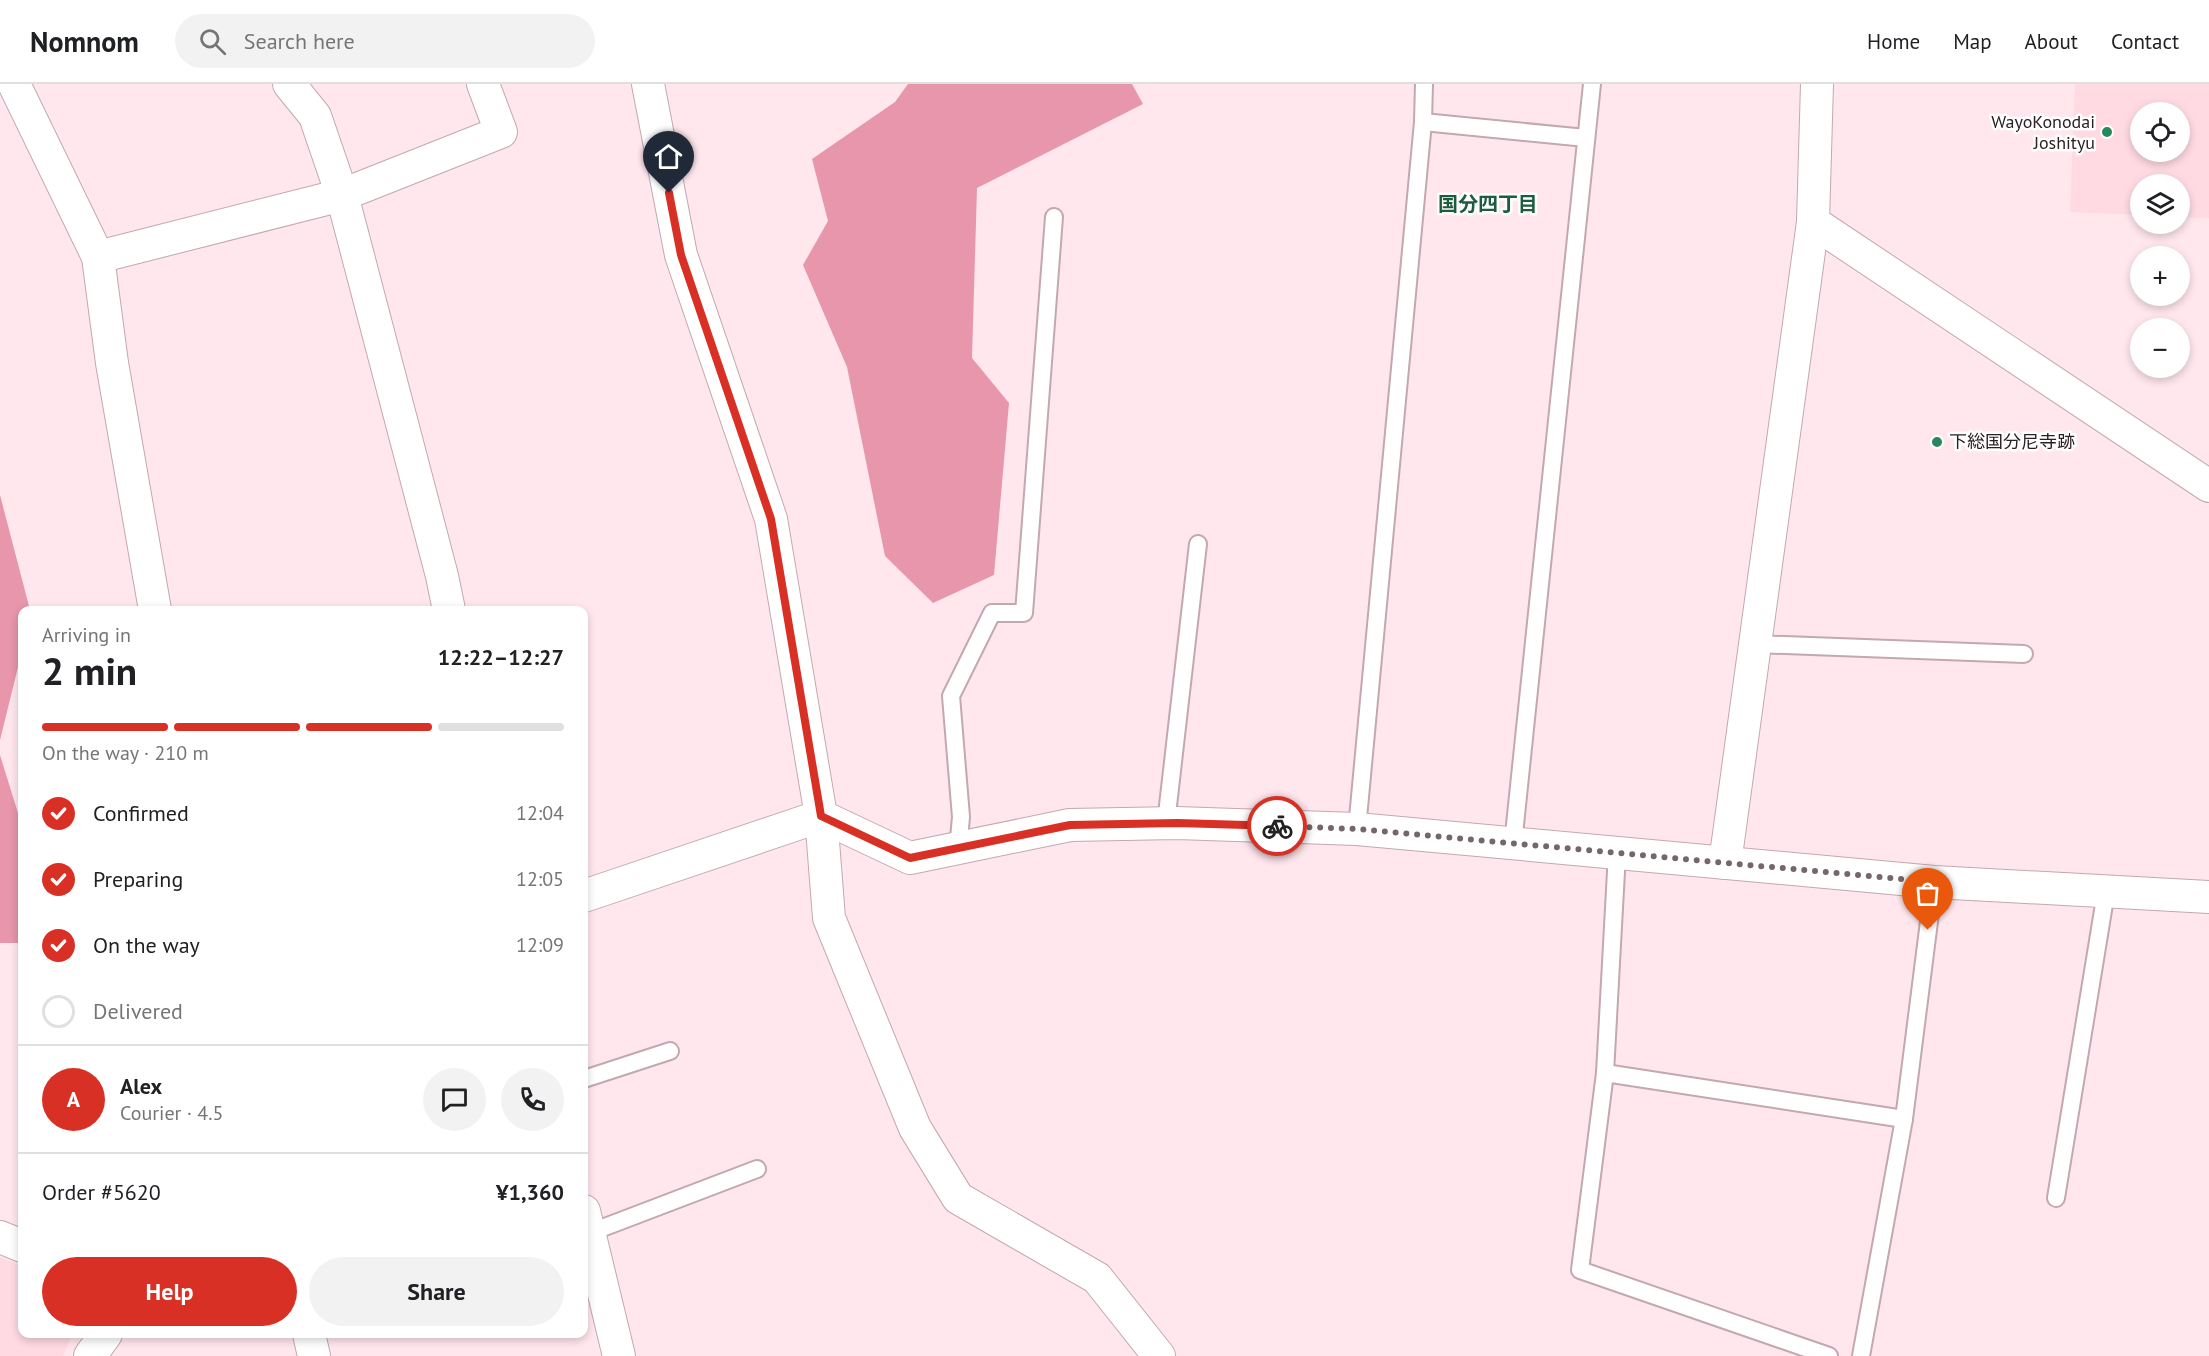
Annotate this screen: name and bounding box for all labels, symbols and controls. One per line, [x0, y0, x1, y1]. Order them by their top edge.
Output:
search box [175, 14, 595, 68]
text: Nomnom [30, 23, 139, 60]
icon: search [196, 25, 229, 58]
text: Search here [244, 27, 355, 55]
text: Home [1867, 28, 1920, 55]
text: Map [1953, 28, 1992, 55]
text: About [2025, 28, 2078, 55]
text: Contact [2111, 28, 2179, 55]
map controls [2130, 102, 2190, 378]
button: locate [2130, 102, 2190, 162]
place label: WayoKonodai Joshityu [1991, 110, 2095, 154]
marker: WayoKonodai Joshityu [2100, 125, 2114, 139]
pin [643, 131, 694, 193]
icon: home [652, 140, 685, 173]
button: layers [2130, 174, 2190, 234]
district label: 国分四丁目 [1438, 191, 1538, 217]
button: + [2130, 246, 2190, 306]
button: − [2130, 318, 2190, 378]
place label: 下総国分尼寺跡 [1949, 430, 2075, 453]
marker: 下総国分尼寺跡 [1930, 435, 1944, 449]
text: Arriving in [42, 622, 131, 648]
text: 12:22–12:27 [438, 643, 564, 671]
text: 2 min [42, 645, 137, 696]
text: On the way · 210 m [42, 740, 209, 766]
courier [1247, 796, 1307, 856]
icon: check [42, 797, 75, 830]
text: Confirmed [93, 799, 189, 827]
text: 12:04 [516, 800, 564, 826]
icon: bike [1261, 810, 1294, 843]
icon: check [42, 863, 75, 896]
text: Preparing [93, 865, 183, 893]
text: 12:05 [516, 866, 564, 892]
pin [1902, 868, 1953, 930]
icon: bag [1911, 877, 1944, 910]
icon: check [42, 929, 75, 962]
text: On the way [93, 931, 200, 959]
text: 12:09 [516, 932, 564, 958]
text: Delivered [93, 997, 183, 1025]
button: chat [423, 1068, 486, 1131]
button: phone [501, 1068, 564, 1131]
text: Alex [120, 1072, 162, 1100]
text: A [67, 1085, 80, 1113]
text: Courier · 4.5 [120, 1100, 223, 1126]
text: Order #5620 [42, 1178, 161, 1206]
text: ¥1,360 [496, 1178, 564, 1206]
button: Help [42, 1257, 297, 1326]
button: Share [309, 1257, 564, 1326]

